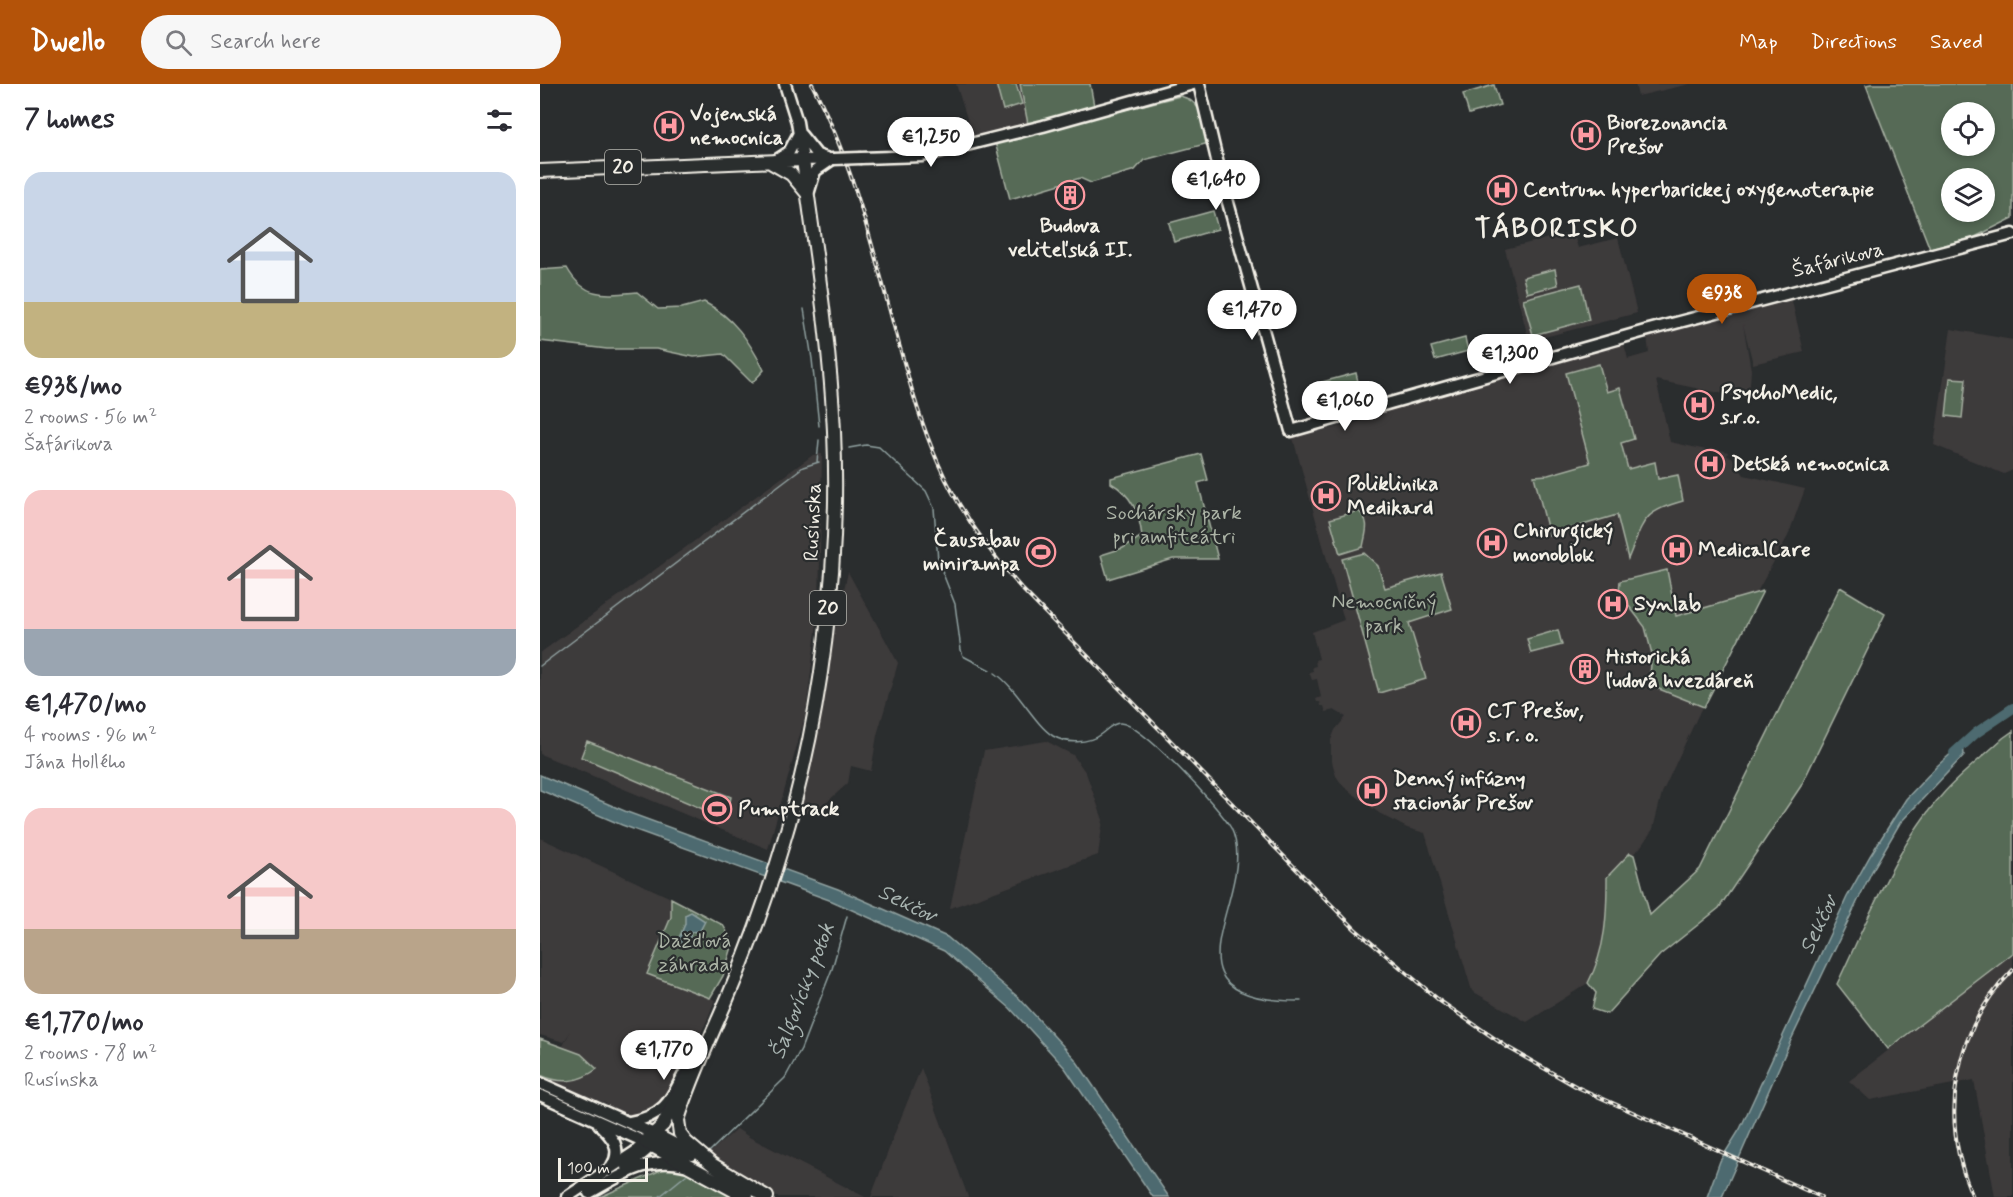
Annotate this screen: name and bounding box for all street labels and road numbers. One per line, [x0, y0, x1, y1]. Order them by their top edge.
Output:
road number: 20 [605, 150, 641, 184]
street label: Šafárikova [1789, 235, 1887, 285]
street label: Rusínska [798, 482, 828, 562]
road number: 20 [810, 591, 846, 625]

